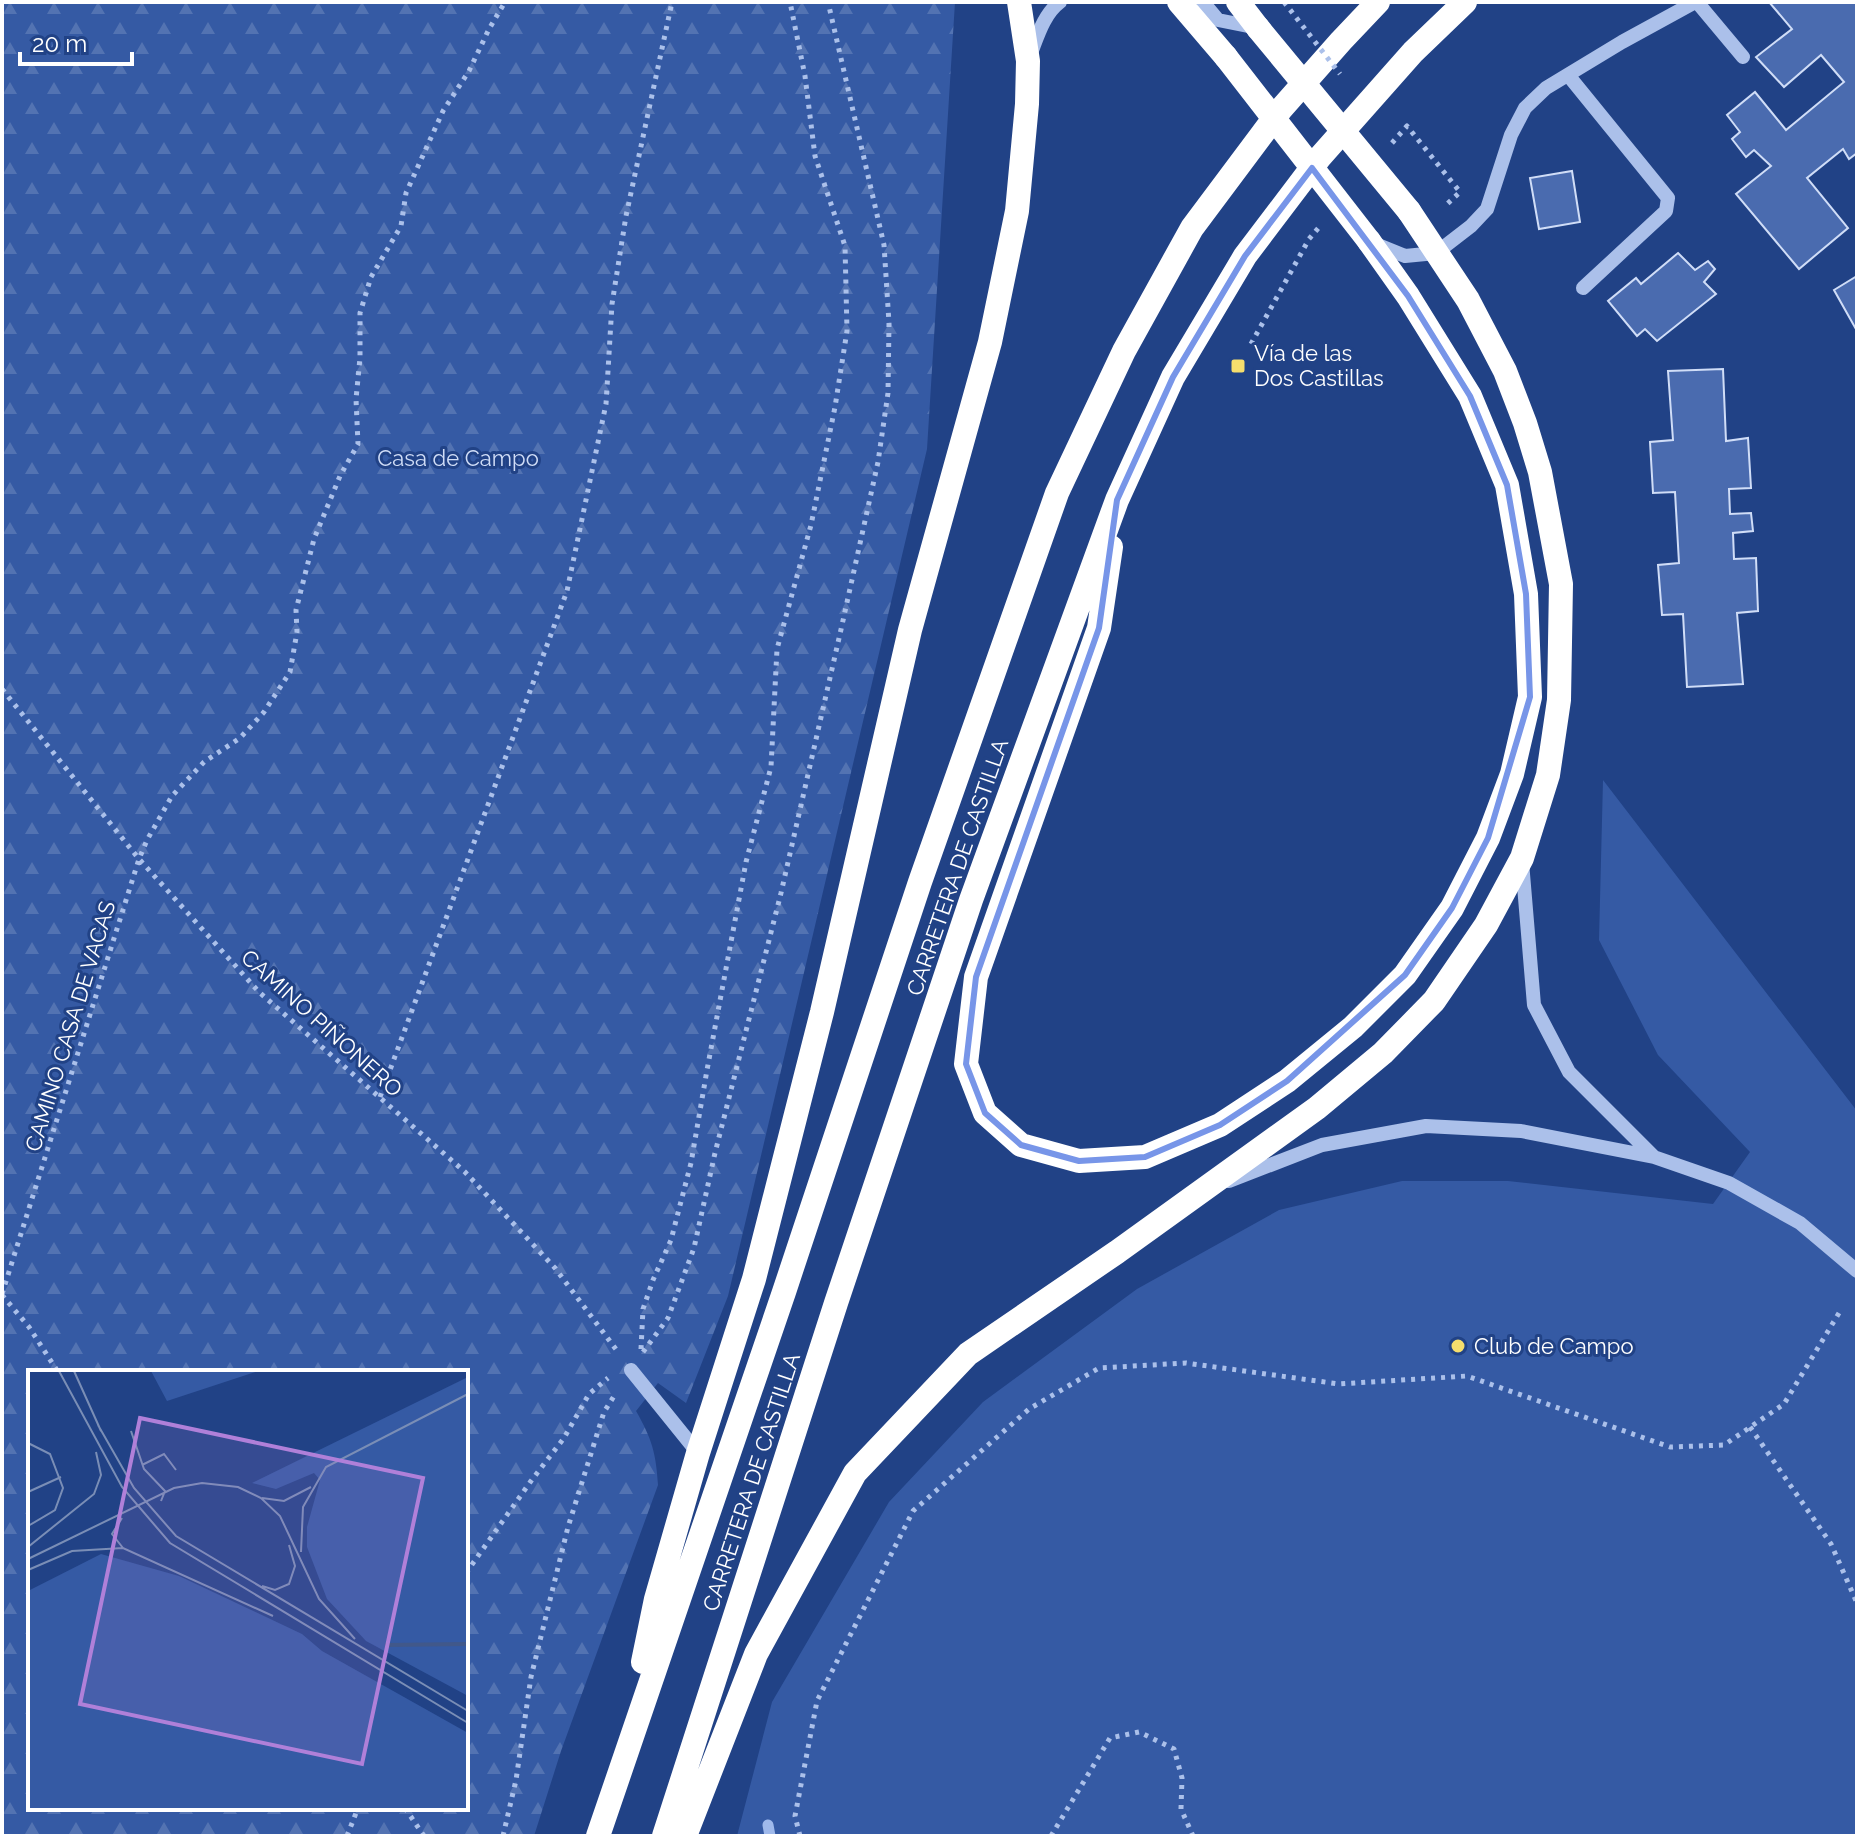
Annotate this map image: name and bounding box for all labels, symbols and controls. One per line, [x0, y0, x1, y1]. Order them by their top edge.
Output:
scale bar [20, 16, 132, 66]
text: 20 m [32, 29, 87, 58]
place label: Vía de las Dos Castillas [1254, 340, 1384, 391]
marker: Vía de las Dos Castillas [1229, 357, 1247, 375]
park label: Casa de Campo [377, 445, 539, 471]
street label: CARRETERA DE CASTILLA [901, 735, 1013, 999]
street label: CAMINO CASA DE VACAS [19, 897, 121, 1155]
street label: CAMINO PIÑONERO [236, 944, 408, 1102]
place label: Club de Campo [1474, 1333, 1634, 1359]
marker: Club de Campo [1449, 1337, 1467, 1355]
street label: CARRETERA DE CASTILLA [697, 1350, 805, 1614]
inset map [28, 1370, 468, 1810]

